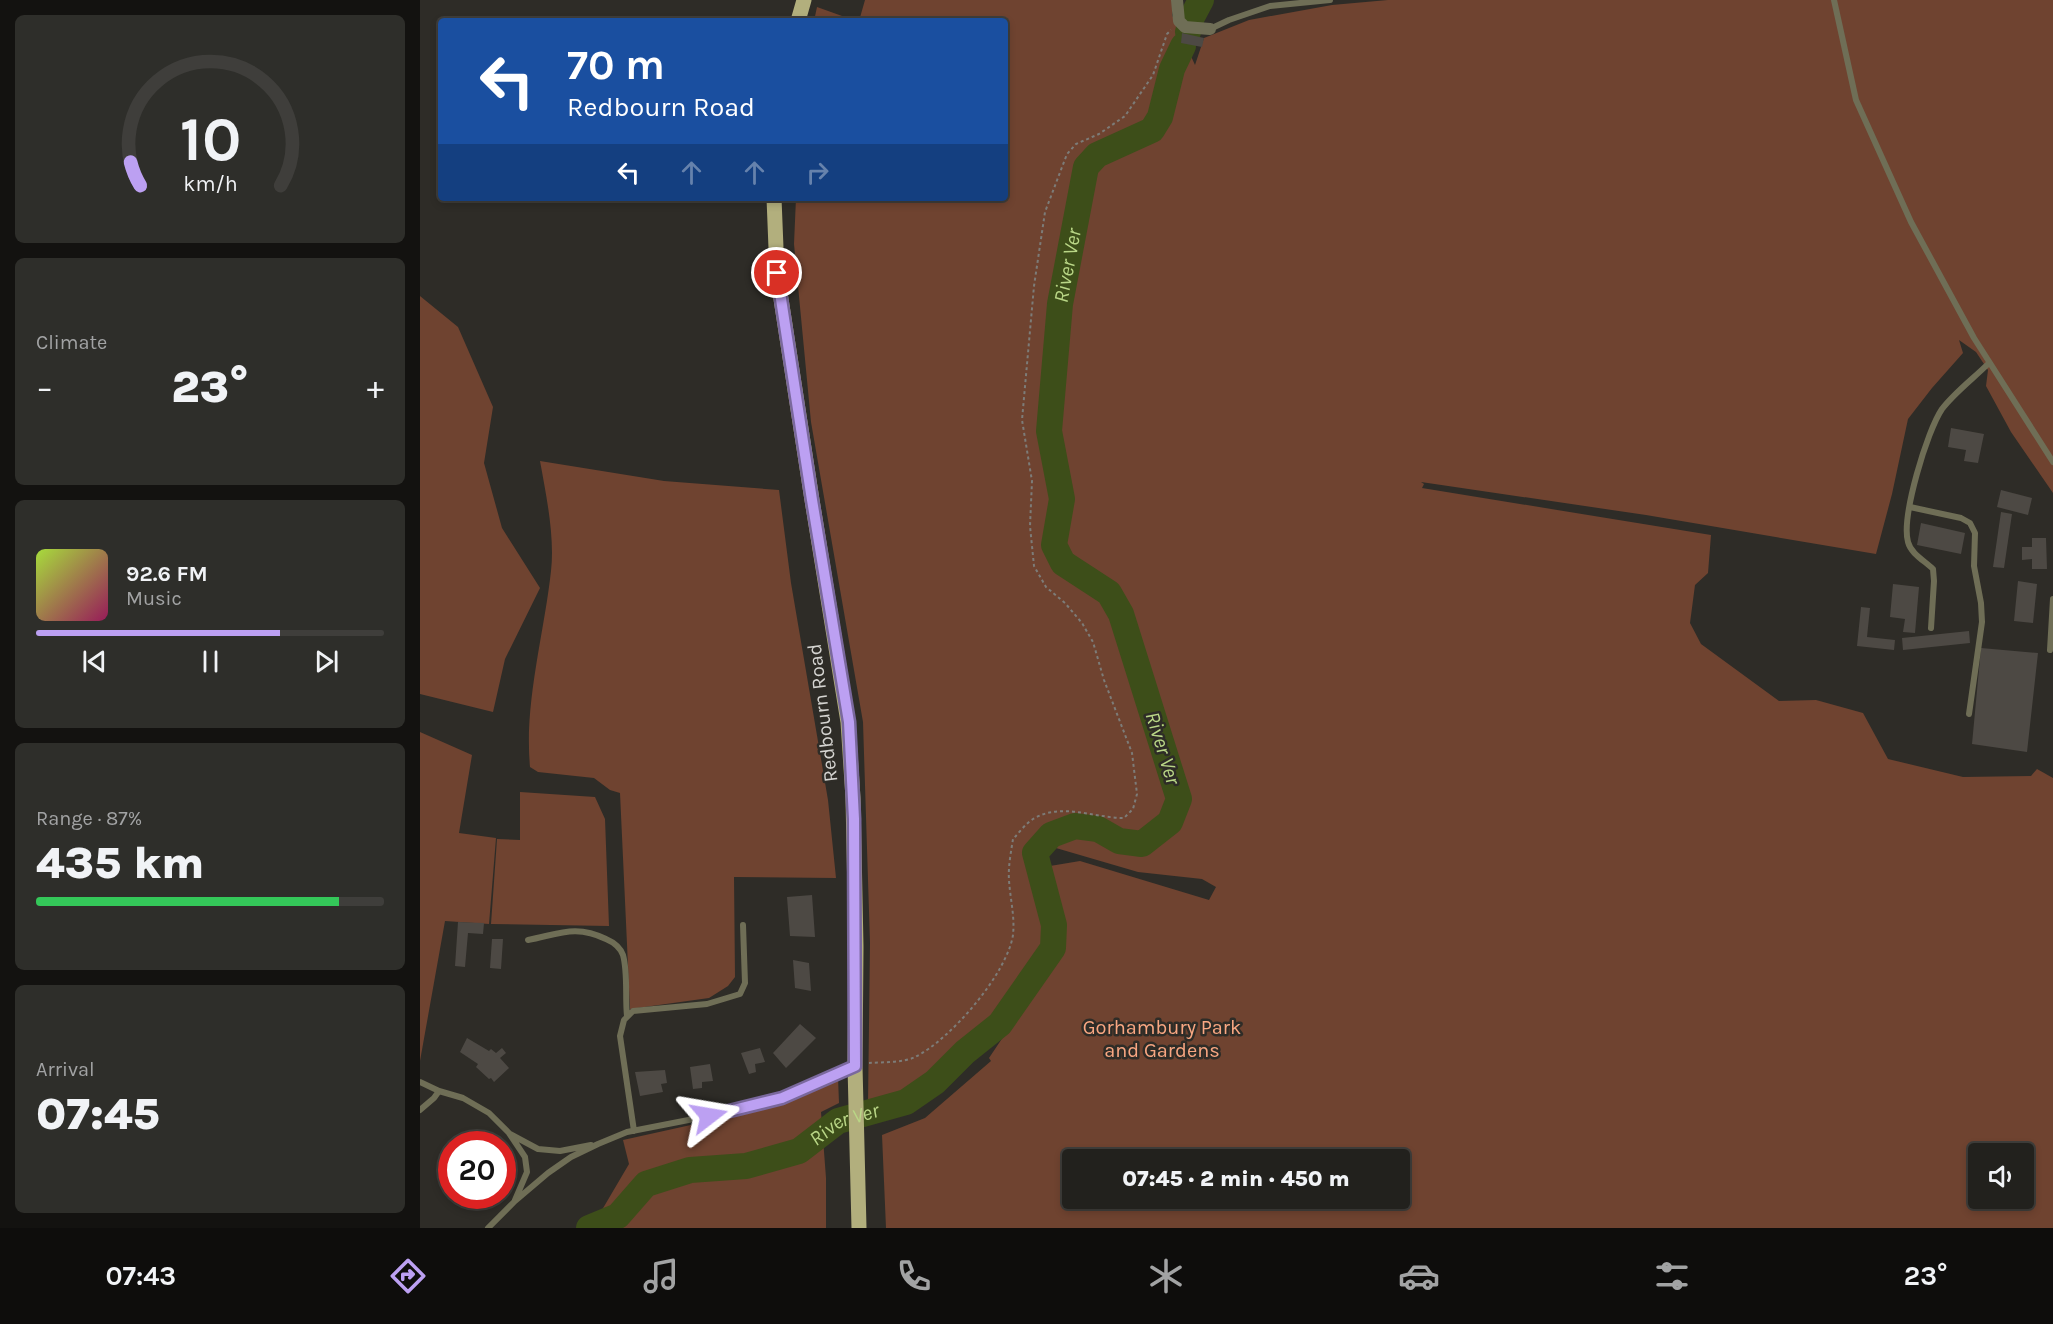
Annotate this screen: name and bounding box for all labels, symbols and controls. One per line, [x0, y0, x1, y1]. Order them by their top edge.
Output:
text: 70 m [567, 40, 665, 90]
icon: left [468, 42, 546, 120]
text: Redbourn Road [567, 91, 755, 123]
text: 10 [179, 103, 241, 176]
icon: left [612, 156, 645, 189]
icon: ahead [675, 156, 708, 189]
icon: ahead [738, 156, 771, 189]
icon: right [801, 156, 834, 189]
text: km/h [183, 171, 237, 196]
water label: River Ver [1049, 226, 1086, 305]
pin [751, 247, 802, 298]
icon: arrive [760, 256, 793, 289]
text: Climate [36, 331, 107, 354]
text: 23° [171, 361, 249, 413]
text: − [36, 368, 53, 406]
text: + [367, 368, 384, 406]
text: 92.6 FM [126, 561, 208, 587]
text: Music [126, 587, 182, 610]
street label: Redbourn Road [803, 642, 842, 784]
icon: previous [78, 645, 111, 678]
icon: pause [194, 645, 227, 678]
icon: next [310, 645, 343, 678]
water label: River Ver [1141, 709, 1186, 788]
text: Range · 87% [36, 807, 142, 830]
text: 435 km [36, 837, 204, 889]
park label: Gorhambury Park and Gardens [1083, 1016, 1241, 1062]
text: Arrival [36, 1058, 95, 1081]
position arrow [677, 1084, 741, 1148]
text: 07:45 [36, 1088, 160, 1140]
water label: River Ver [804, 1098, 883, 1151]
speed limit sign: 20 [438, 1131, 516, 1209]
map controls [1968, 1143, 2034, 1209]
button: sound [1968, 1143, 2034, 1209]
text: 07:45 · 2 min · 450 m [1122, 1166, 1350, 1192]
icon: directions [387, 1255, 429, 1297]
icon: music [640, 1255, 682, 1297]
icon: phone [893, 1255, 935, 1297]
icon: climate [1145, 1255, 1187, 1297]
icon: car [1398, 1255, 1440, 1297]
icon: filters [1651, 1255, 1693, 1297]
text: 07:43 [105, 1260, 176, 1292]
text: 23° [1904, 1260, 1947, 1292]

